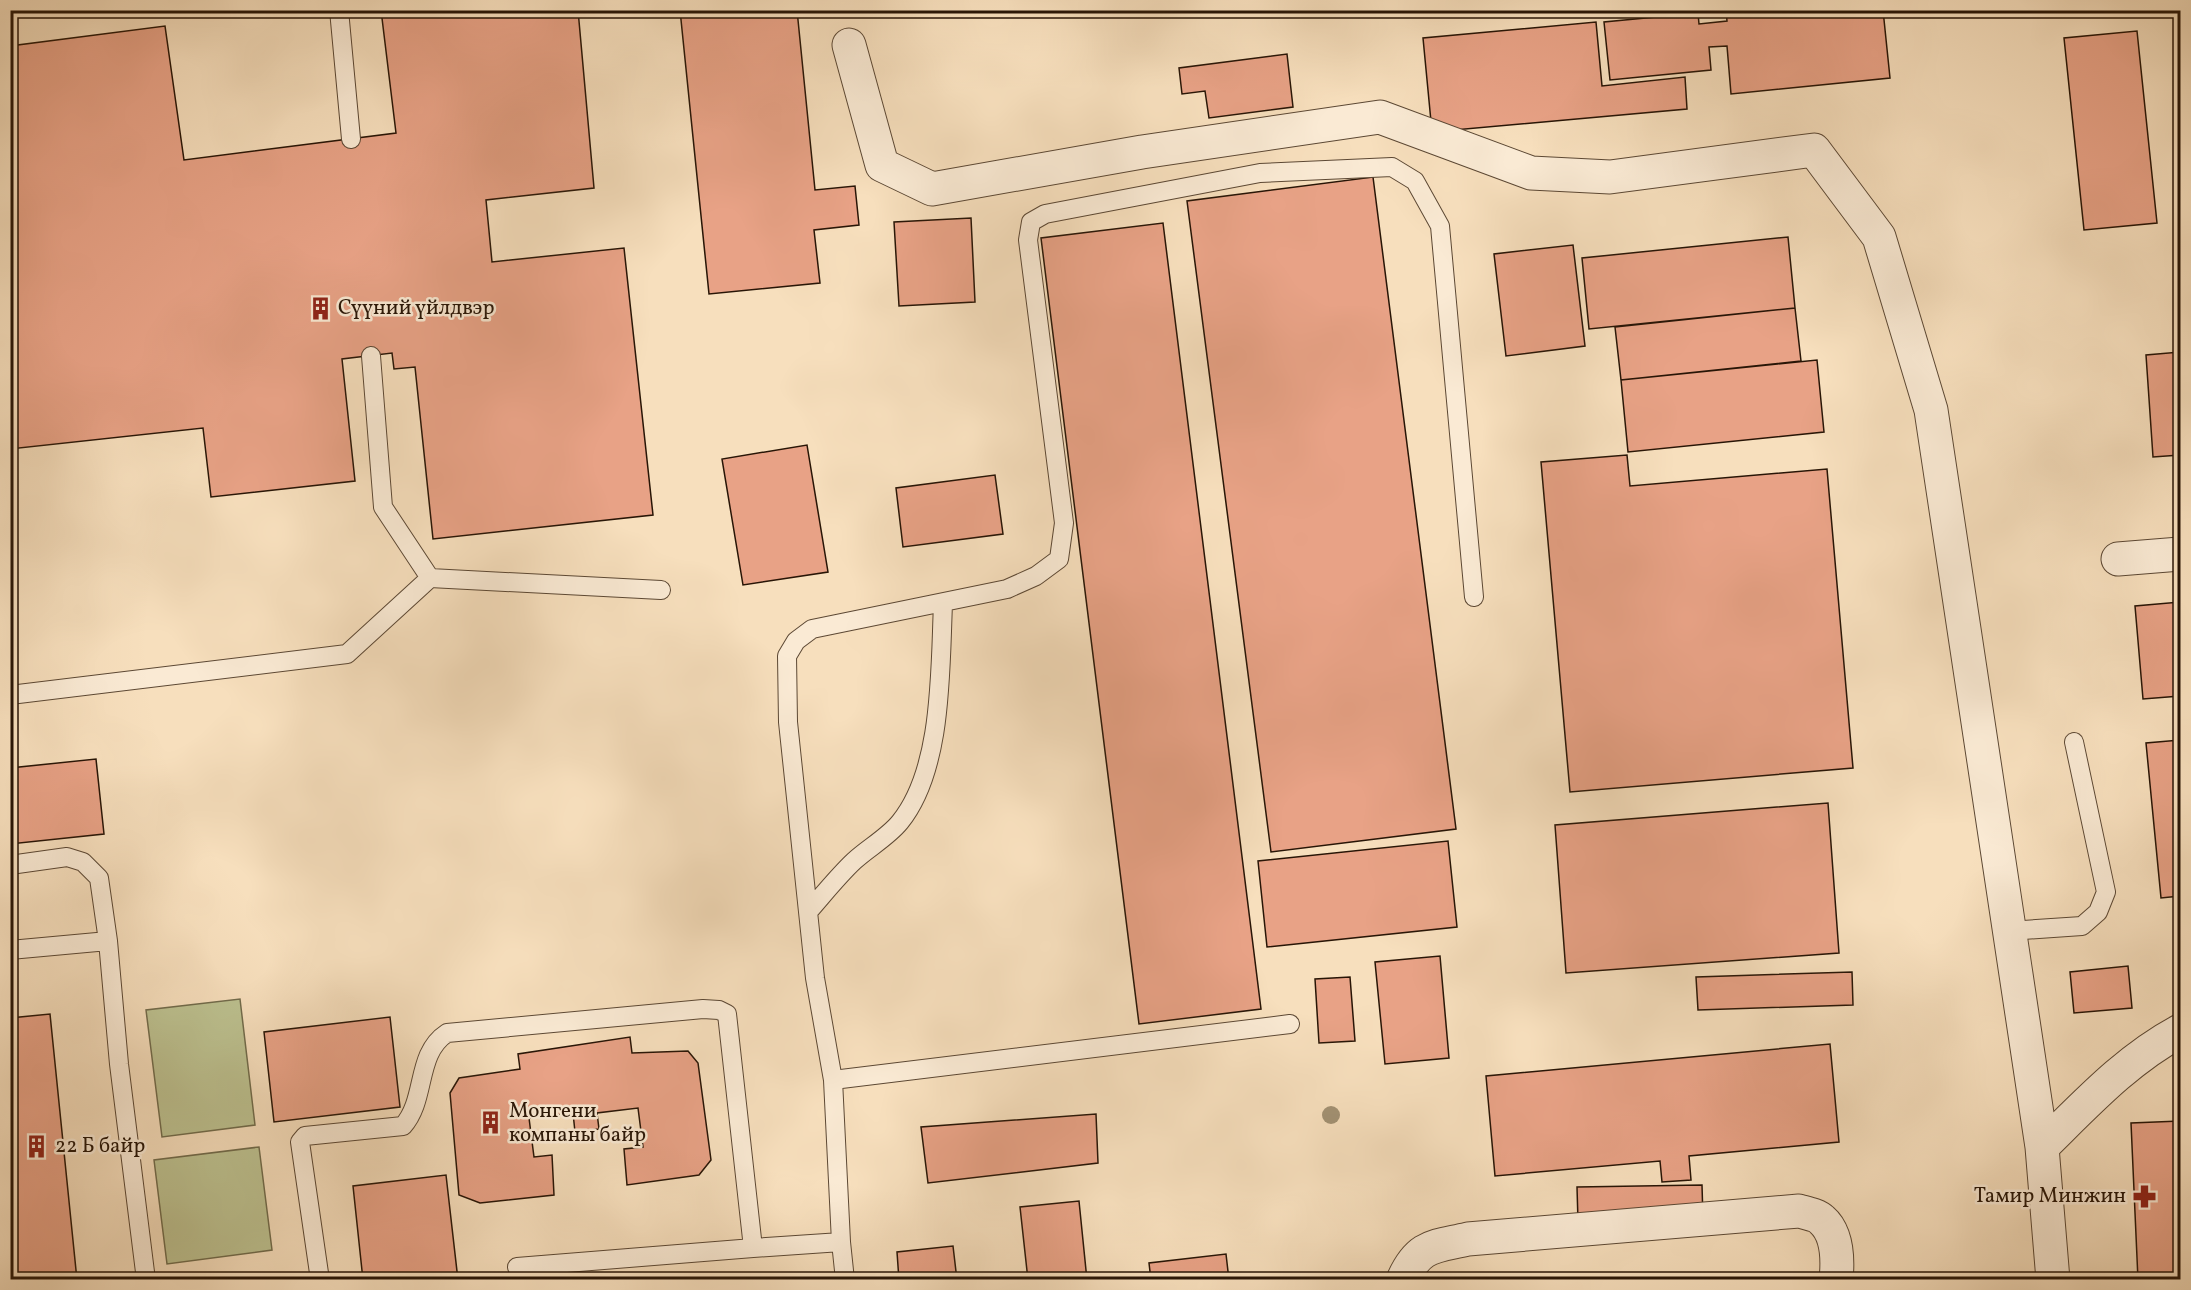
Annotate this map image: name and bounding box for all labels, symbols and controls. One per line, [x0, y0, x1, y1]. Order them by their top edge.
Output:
place label: Сүүний үйлдвэр [338, 294, 494, 323]
building icon: Сүүний үйлдвэр [307, 295, 333, 321]
place label: Монгени компаны байр [509, 1097, 646, 1150]
building icon: Монгени компаны байр [478, 1110, 504, 1136]
place label: 22 Б байр [55, 1132, 145, 1161]
building icon: 22 Б байр [24, 1133, 50, 1159]
place label: Тамир Минжин [1974, 1182, 2126, 1211]
pharmacy icon: Тамир Минжин [2131, 1183, 2157, 1209]

